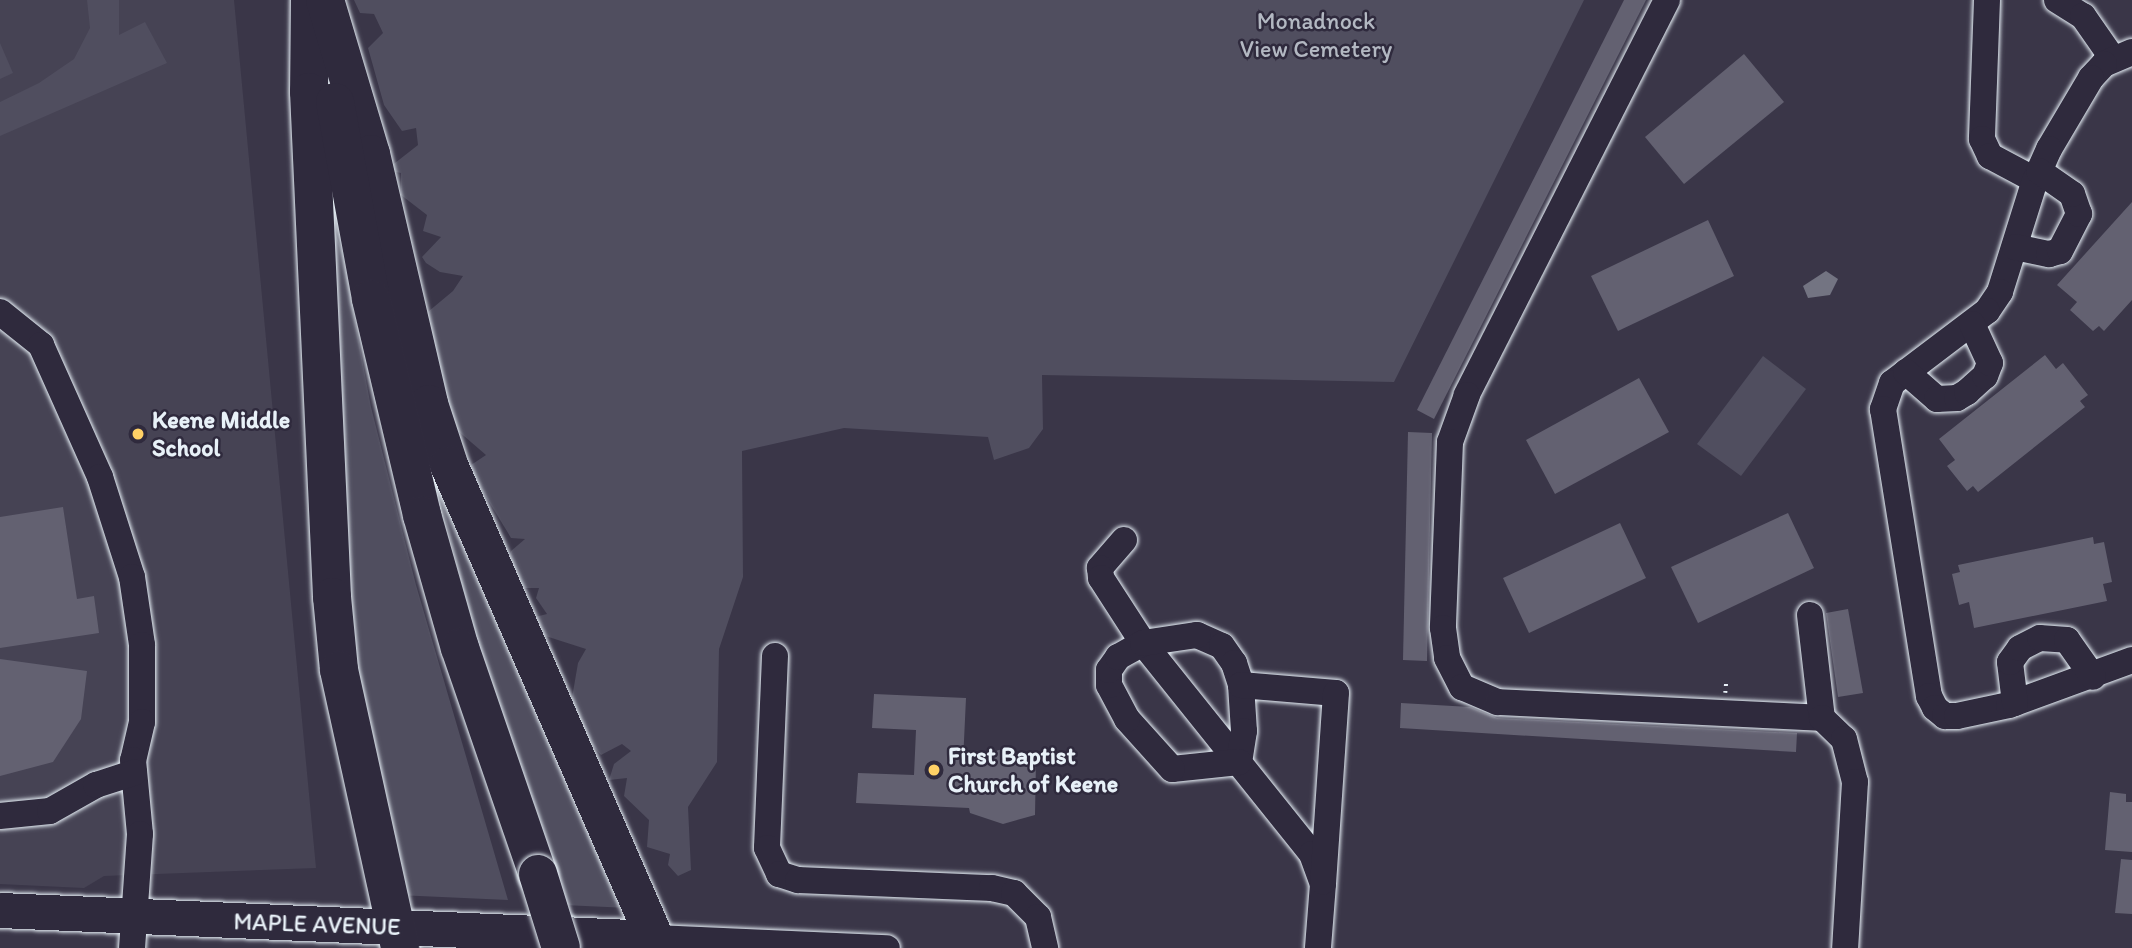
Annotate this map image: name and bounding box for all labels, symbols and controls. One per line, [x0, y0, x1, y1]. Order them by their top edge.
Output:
park label: Monadnock View Cemetery [1239, 7, 1393, 63]
place label: Keene Middle School [152, 406, 290, 462]
marker: Keene Middle School [130, 426, 146, 442]
place label: First Baptist Church of Keene [948, 742, 1118, 798]
marker: First Baptist Church of Keene [926, 762, 942, 778]
street label: MAPLE AVENUE [233, 907, 401, 941]

